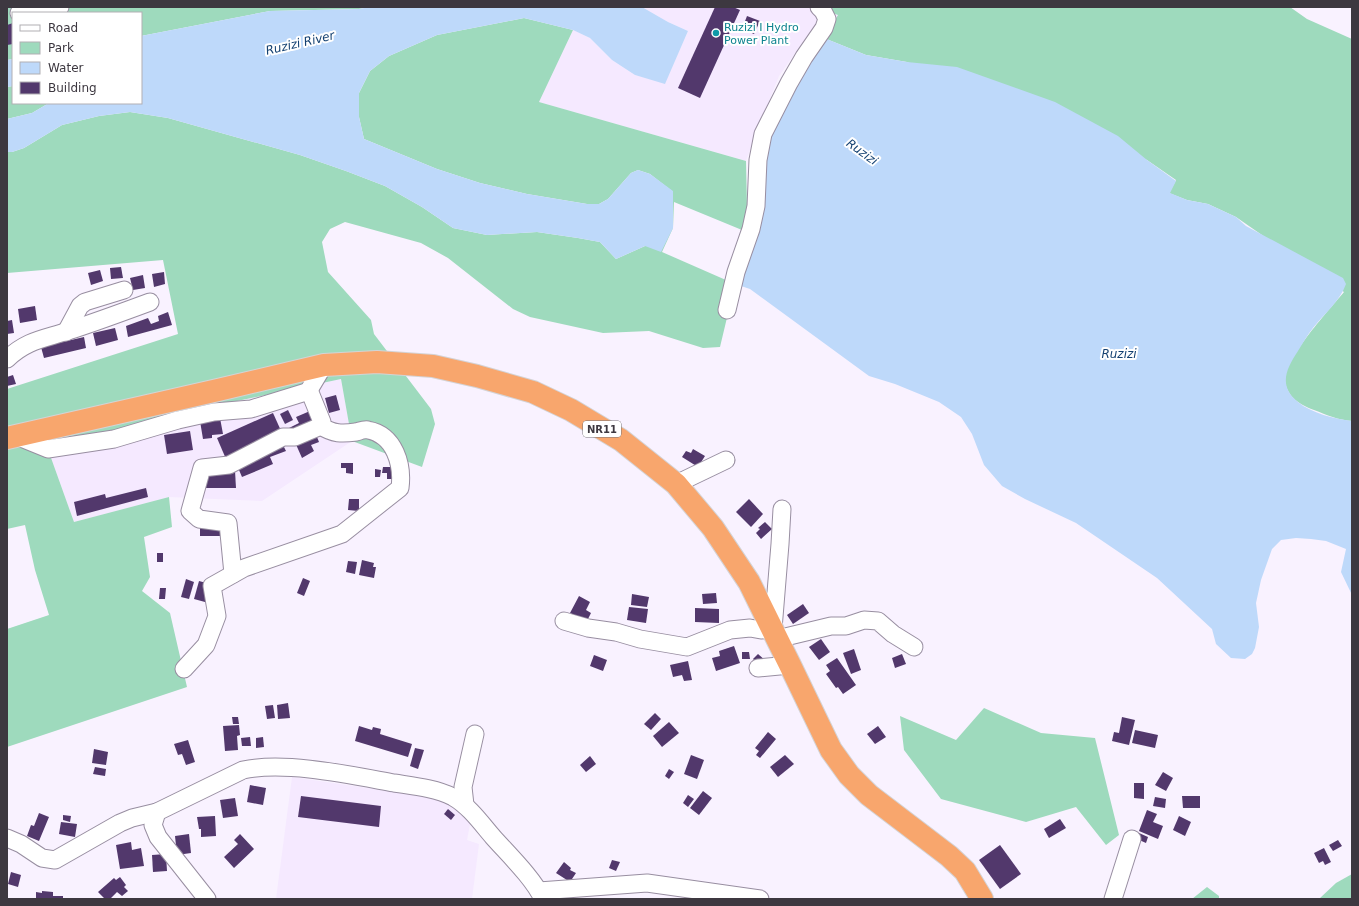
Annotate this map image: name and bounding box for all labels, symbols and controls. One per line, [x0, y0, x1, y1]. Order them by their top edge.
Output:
legend [12, 12, 142, 104]
text: Road [48, 21, 78, 35]
place label: Ruzizi I Hydro Power Plant [724, 21, 799, 47]
water label: Ruzizi River [264, 28, 337, 58]
marker: Ruzizi I Hydro Power Plant [711, 28, 721, 38]
text: Park [48, 41, 74, 55]
text: Water [48, 61, 84, 75]
text: Building [48, 81, 97, 95]
water label: Ruzizi [844, 136, 881, 168]
water label: Ruzizi [1101, 347, 1137, 361]
road number: NR11 [583, 421, 621, 437]

